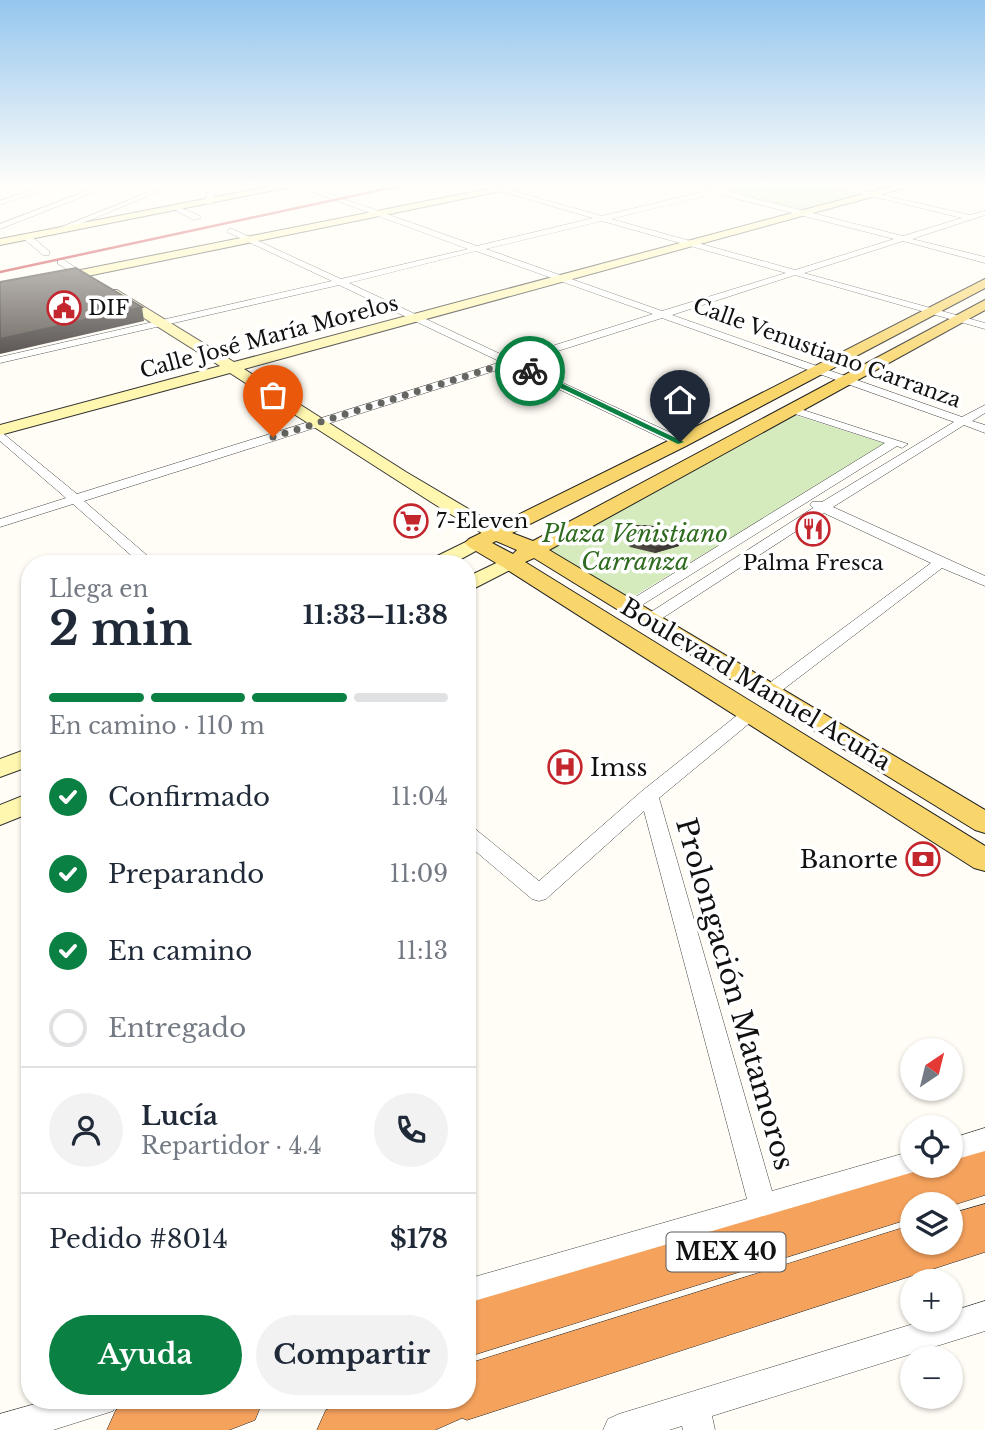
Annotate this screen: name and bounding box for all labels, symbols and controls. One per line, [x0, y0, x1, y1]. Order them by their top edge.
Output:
public building icon: DIF [45, 289, 83, 327]
street label: Calle José María Morelos [137, 290, 401, 384]
street label: Calle Venustiano Carranza [690, 292, 965, 414]
place label: DIF [88, 295, 129, 321]
courier [495, 336, 565, 406]
icon: bike [511, 352, 549, 390]
pin [243, 365, 303, 437]
pin [650, 370, 710, 442]
icon: bag [254, 376, 292, 414]
icon: home [661, 381, 699, 419]
supermarket icon: 7-Eleven [392, 502, 430, 540]
place label: 7-Eleven [436, 508, 528, 534]
restaurant icon: Palma Fresca [794, 510, 832, 548]
park label: Plaza Venistiano Carranza [541, 519, 728, 576]
place label: Palma Fresca [743, 550, 884, 576]
text: Llega en [49, 575, 148, 603]
street label: Boulevard Manuel Acuña [616, 592, 897, 777]
text: 11:33–11:38 [303, 599, 448, 631]
text: 2 min [49, 600, 192, 657]
text: En camino · 110 m [49, 712, 265, 740]
hospital icon: Imss [546, 748, 584, 786]
place label: Imss [590, 753, 648, 782]
icon: check [49, 778, 87, 816]
text: Confirmado [108, 781, 270, 813]
text: 11:04 [391, 783, 448, 811]
street label: Prolongación Matamoros [668, 814, 802, 1174]
bank icon: Banorte [904, 840, 942, 878]
place label: Banorte [800, 845, 898, 874]
icon: check [49, 855, 87, 893]
text: Preparando [108, 858, 264, 890]
text: 11:09 [390, 860, 448, 888]
icon: check [49, 932, 87, 970]
text: En camino [108, 935, 252, 967]
text: 11:13 [397, 937, 448, 965]
text: Entregado [108, 1012, 246, 1044]
north arrow [900, 1038, 962, 1101]
map controls [900, 1038, 963, 1409]
button: person [49, 1093, 123, 1167]
button: phone [374, 1093, 448, 1167]
text: Lucía [141, 1100, 218, 1132]
button: locate [900, 1115, 963, 1178]
text: Repartidor · 4.4 [141, 1132, 322, 1160]
button: layers [900, 1192, 963, 1255]
text: Pedido #8014 [49, 1223, 228, 1255]
text: $178 [390, 1223, 448, 1255]
road number: MEX 40 [666, 1232, 786, 1272]
button: + [900, 1269, 963, 1332]
button: Ayuda [49, 1315, 242, 1395]
button: Compartir [256, 1315, 448, 1395]
button: − [900, 1346, 963, 1409]

